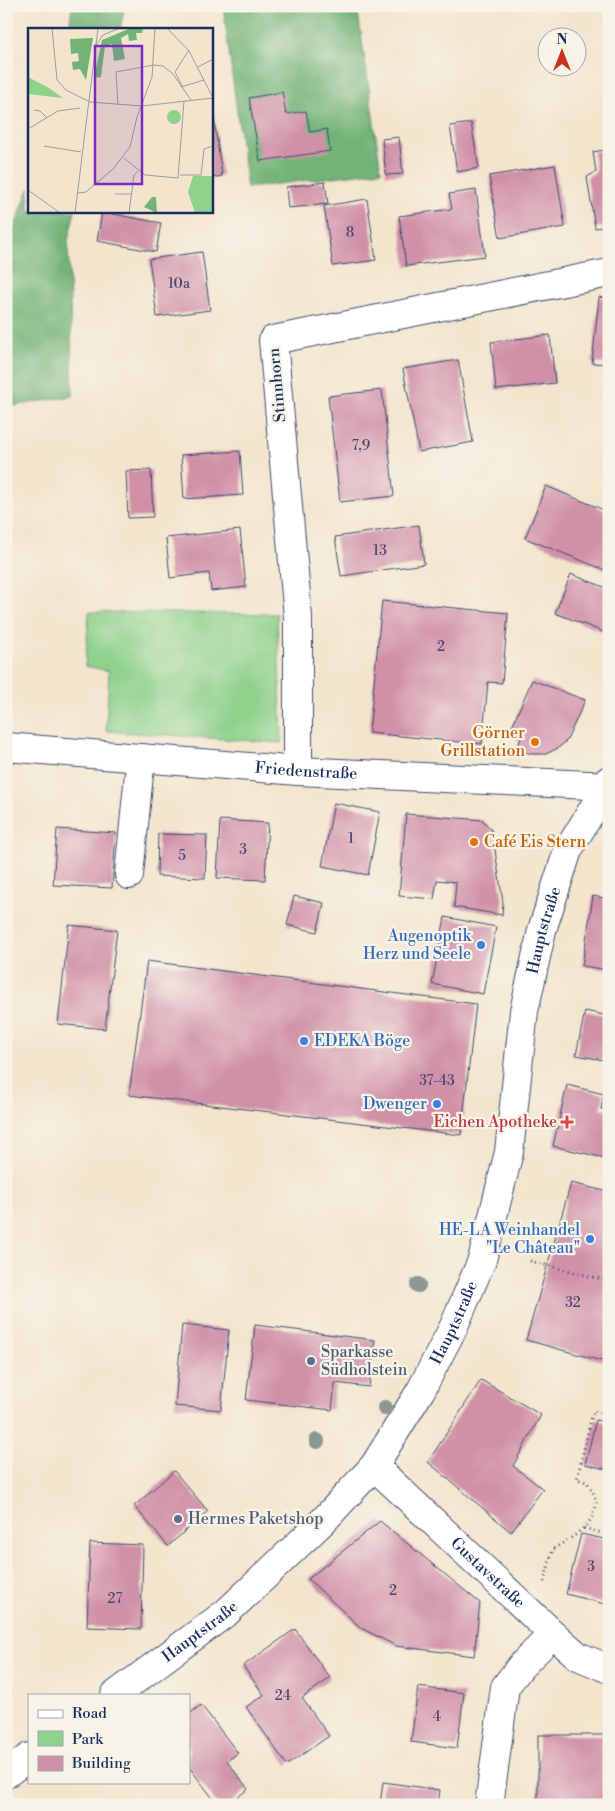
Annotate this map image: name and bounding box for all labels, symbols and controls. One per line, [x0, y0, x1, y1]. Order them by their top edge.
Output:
inset map [28, 28, 212, 212]
north arrow [538, 28, 588, 78]
text: N [556, 31, 568, 49]
house number: 8 [346, 224, 354, 242]
house number: 10a [168, 275, 191, 293]
street label: Stinnhorn [264, 347, 290, 423]
house number: 7,9 [352, 437, 370, 455]
house number: 13 [373, 542, 387, 560]
house number: 2 [437, 638, 445, 656]
place label: Görner Grillstation [441, 723, 525, 761]
marker: Görner Grillstation [529, 736, 541, 748]
street label: Friedenstraße [254, 757, 358, 784]
house number: 1 [348, 830, 354, 848]
place label: Café Eis Stern [484, 832, 587, 852]
marker: Café Eis Stern [468, 836, 480, 848]
house number: 3 [239, 841, 247, 859]
house number: 5 [178, 847, 186, 865]
street label: Hauptstraße [523, 884, 565, 976]
place label: Augenoptik Herz und Seele [363, 926, 473, 964]
marker: Augenoptik Herz und Seele [475, 939, 487, 951]
place label: EDEKA Böge [314, 1031, 410, 1051]
marker: EDEKA Böge [298, 1035, 310, 1047]
house number: 37-43 [419, 1072, 455, 1090]
place label: Dwenger [363, 1094, 427, 1114]
marker: Dwenger [431, 1098, 443, 1110]
place label: Eichen Apotheke [433, 1112, 557, 1132]
marker: Eichen Apotheke [561, 1116, 573, 1128]
place label: HE-LA Weinhandel "Le Château" [439, 1220, 580, 1258]
marker: HE-LA Weinhandel "Le Château" [584, 1233, 596, 1245]
street label: Hauptstraße [426, 1278, 482, 1368]
house number: 32 [565, 1294, 581, 1312]
place label: Sparkasse Südholstein [321, 1342, 408, 1380]
marker: Sparkasse Südholstein [305, 1355, 317, 1367]
place label: Hermes Paketshop [188, 1509, 324, 1529]
marker: Hermes Paketshop [172, 1513, 184, 1525]
street label: Gustavstraße [446, 1533, 529, 1612]
house number: 3 [587, 1558, 595, 1576]
house number: 2 [389, 1582, 397, 1600]
house number: 27 [108, 1590, 122, 1608]
street label: Hauptstraße [158, 1597, 242, 1667]
house number: 24 [275, 1687, 291, 1705]
legend [28, 1694, 190, 1784]
text: Road [72, 1704, 107, 1723]
house number: 4 [433, 1708, 441, 1726]
text: Park [72, 1730, 104, 1749]
text: Building [71, 1754, 131, 1773]

